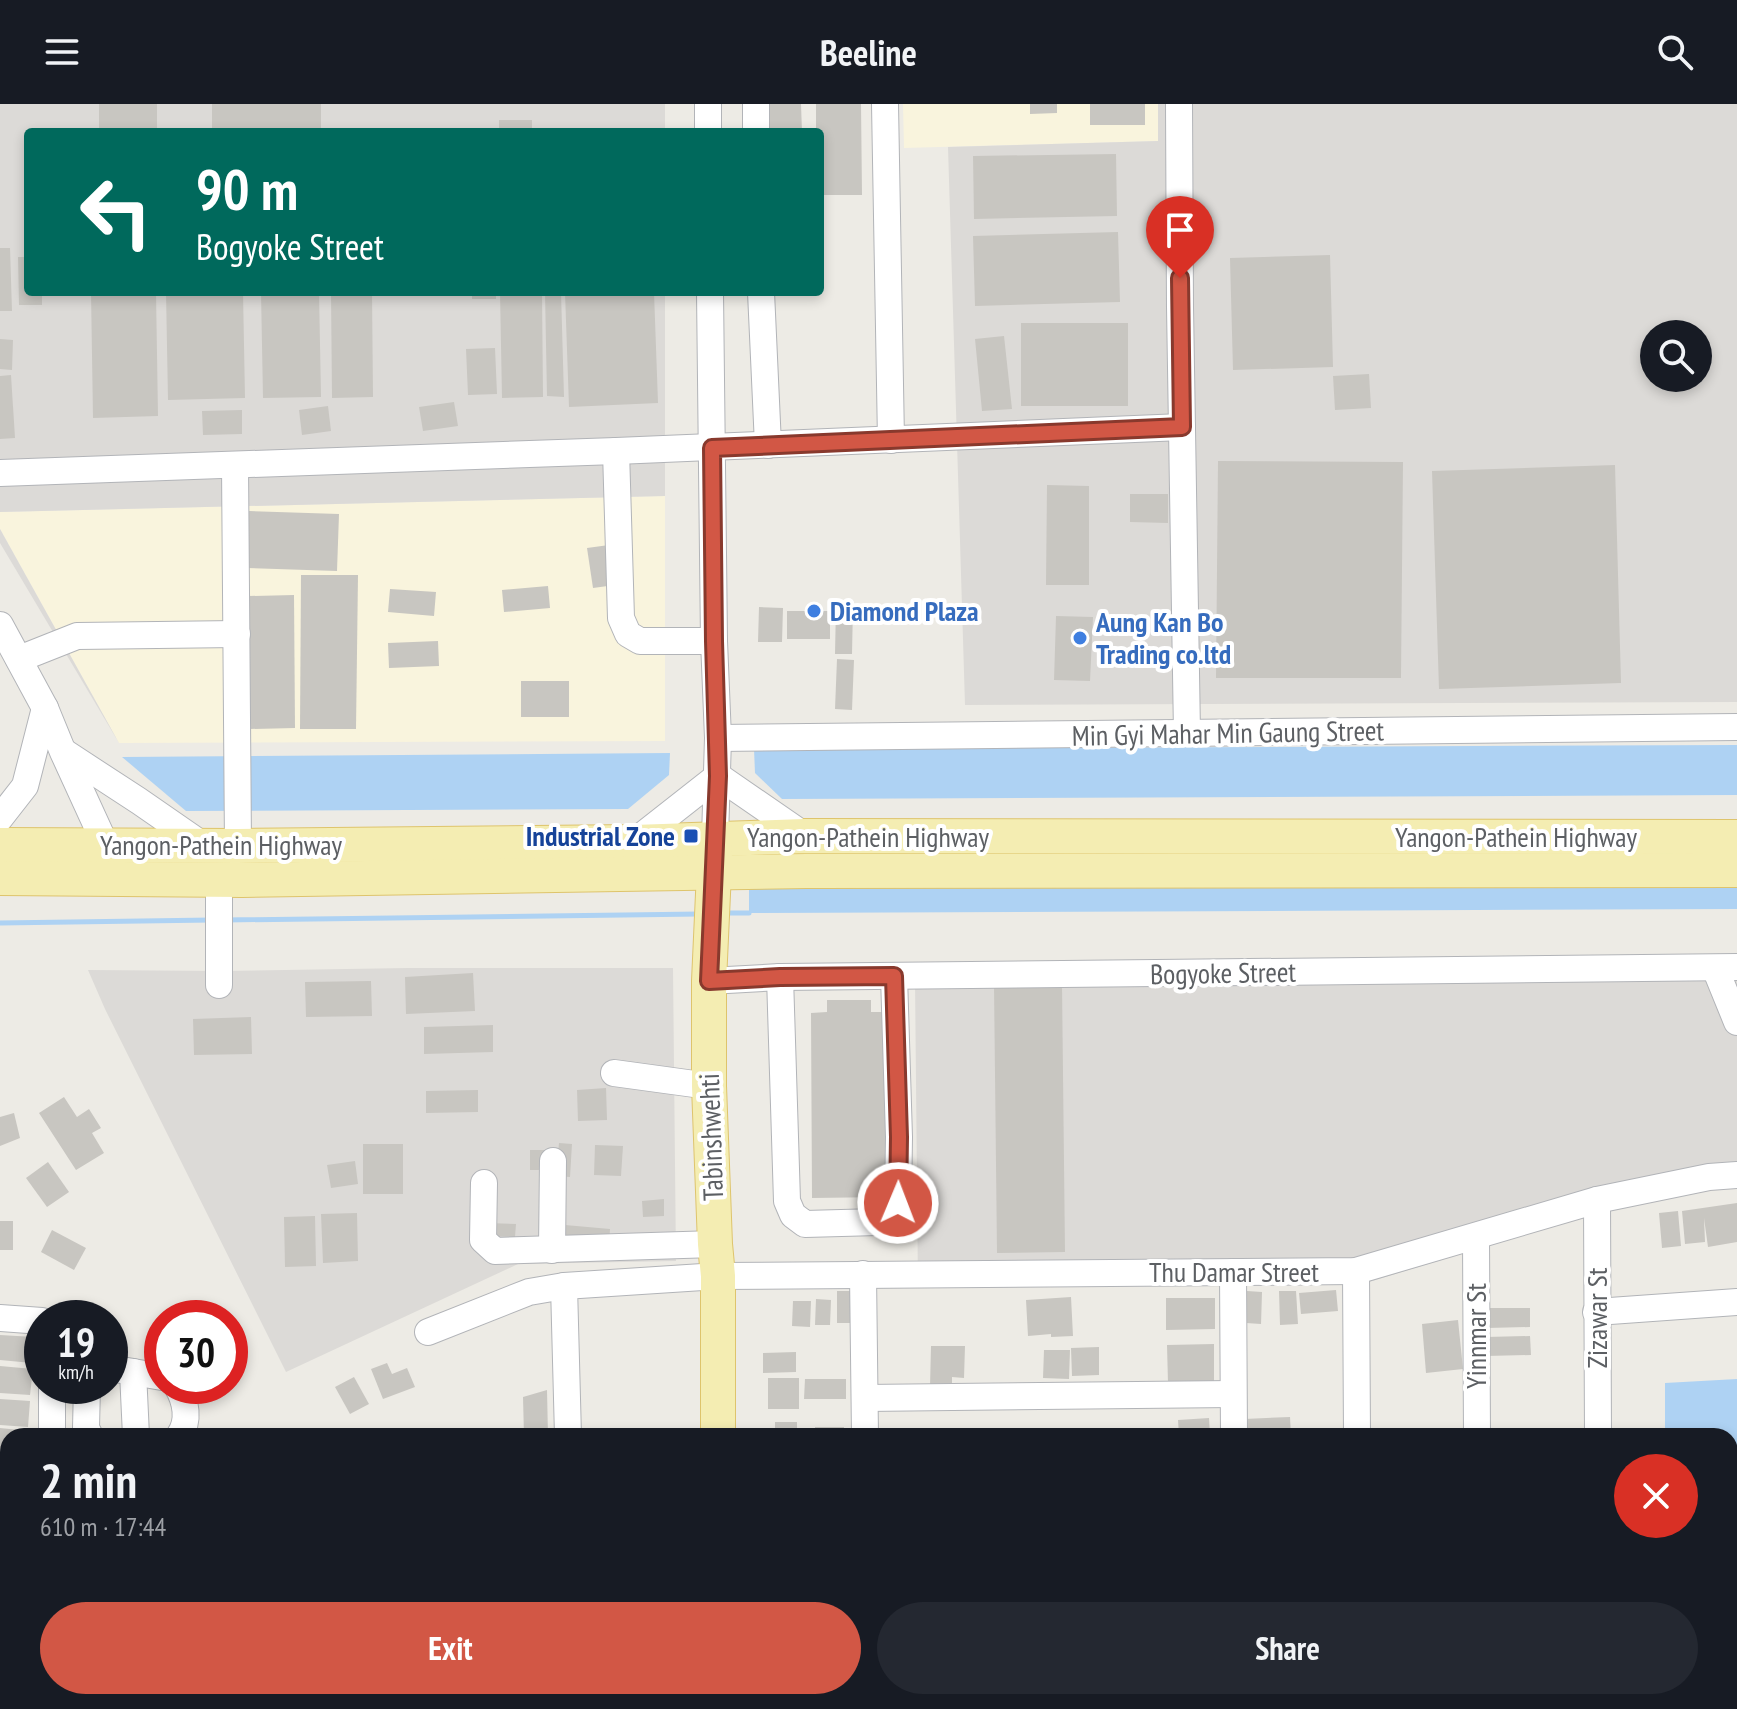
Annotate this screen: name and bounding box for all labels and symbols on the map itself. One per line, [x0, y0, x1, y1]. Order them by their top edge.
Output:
pin [1146, 196, 1214, 278]
place label: Diamond Plaza [830, 592, 979, 629]
marker: Diamond Plaza [805, 602, 823, 620]
place label: Aung Kan Bo Trading co.ltd [1095, 603, 1231, 672]
marker: Aung Kan Bo Trading co.ltd [1071, 629, 1089, 647]
street label: Min Gyi Mahar Min Gaung Street [1072, 711, 1385, 754]
place label: Industrial Zone [526, 817, 675, 854]
street label: Yangon-Pathein Highway [747, 818, 989, 855]
street label: Yangon-Pathein Highway [1395, 818, 1637, 855]
street label: Yangon-Pathein Highway [100, 826, 342, 863]
marker: Industrial Zone [682, 827, 700, 845]
street label: Bogyoke Street [1150, 953, 1297, 992]
street label: Tabinshwehti [690, 1073, 731, 1201]
position arrow [856, 1161, 940, 1245]
street label: Thu Damar Street [1149, 1253, 1319, 1290]
street label: Zizawar St [1578, 1267, 1615, 1368]
street label: Yinnmar St [1457, 1283, 1494, 1389]
speed limit sign: 30 [144, 1300, 248, 1404]

